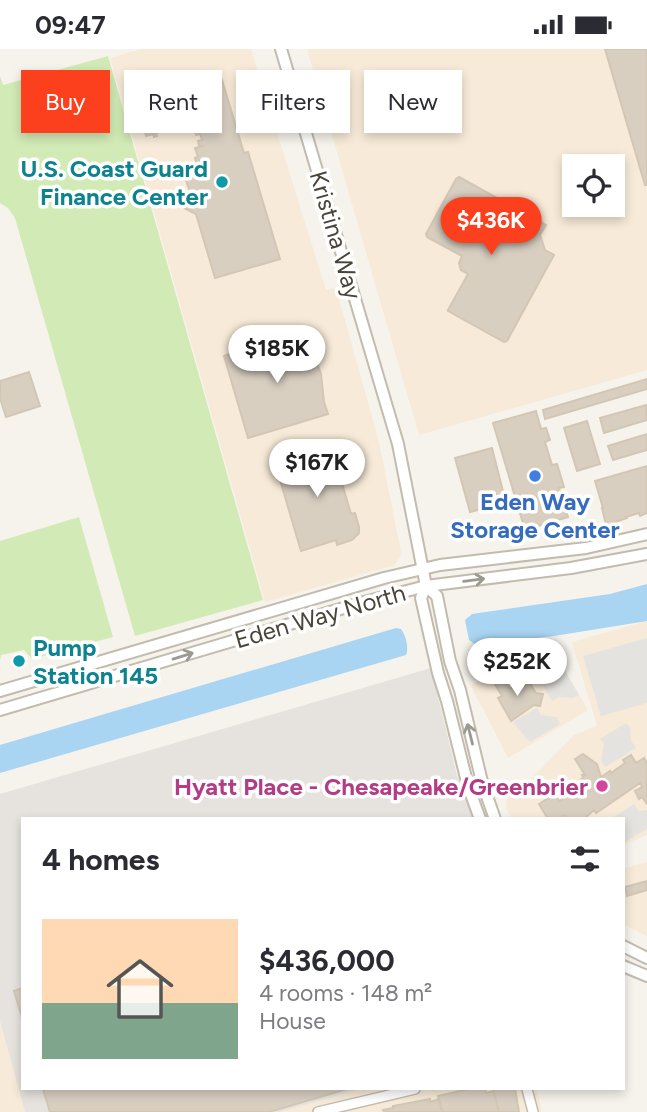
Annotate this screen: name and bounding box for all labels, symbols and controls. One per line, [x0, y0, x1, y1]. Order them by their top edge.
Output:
text: 09:47 [35, 9, 106, 41]
chip: Buy [21, 70, 110, 133]
chip: Rent [124, 70, 222, 133]
chip: Filters [236, 70, 350, 133]
chip: New [364, 70, 462, 133]
place label: U.S. Coast Guard Finance Center [21, 154, 208, 211]
map controls [562, 154, 625, 217]
button: locate [562, 154, 625, 217]
street label: Kristina Way [304, 167, 368, 303]
marker: U.S. Coast Guard Finance Center [214, 174, 230, 190]
pin: $436K [442, 197, 540, 257]
text: $436K [457, 206, 525, 234]
pin: $185K [228, 325, 326, 385]
text: $185K [244, 334, 310, 362]
pin: $167K [268, 440, 366, 499]
text: $167K [285, 448, 349, 476]
marker: Eden Way Storage Center [527, 468, 543, 484]
place label: Eden Way Storage Center [450, 487, 620, 544]
one-way arrow [462, 573, 484, 586]
street label: Eden Way North [231, 578, 409, 654]
place label: Pump Station 145 [33, 633, 158, 690]
pin: $252K [468, 639, 566, 698]
text: $252K [483, 647, 551, 675]
one-way arrow [172, 648, 194, 661]
marker: Pump Station 145 [11, 653, 27, 669]
one-way arrow [463, 723, 477, 746]
place label: Hyatt Place - Chesapeake/Greenbrier [174, 772, 588, 801]
marker: Hyatt Place - Chesapeake/Greenbrier [594, 778, 610, 794]
icon: filters [566, 840, 604, 878]
text: 4 homes [42, 841, 159, 878]
text: $436,000 [259, 942, 395, 979]
icon: home [98, 947, 182, 1031]
text: 4 rooms · 148 m² [259, 979, 432, 1007]
text: House [259, 1007, 326, 1035]

